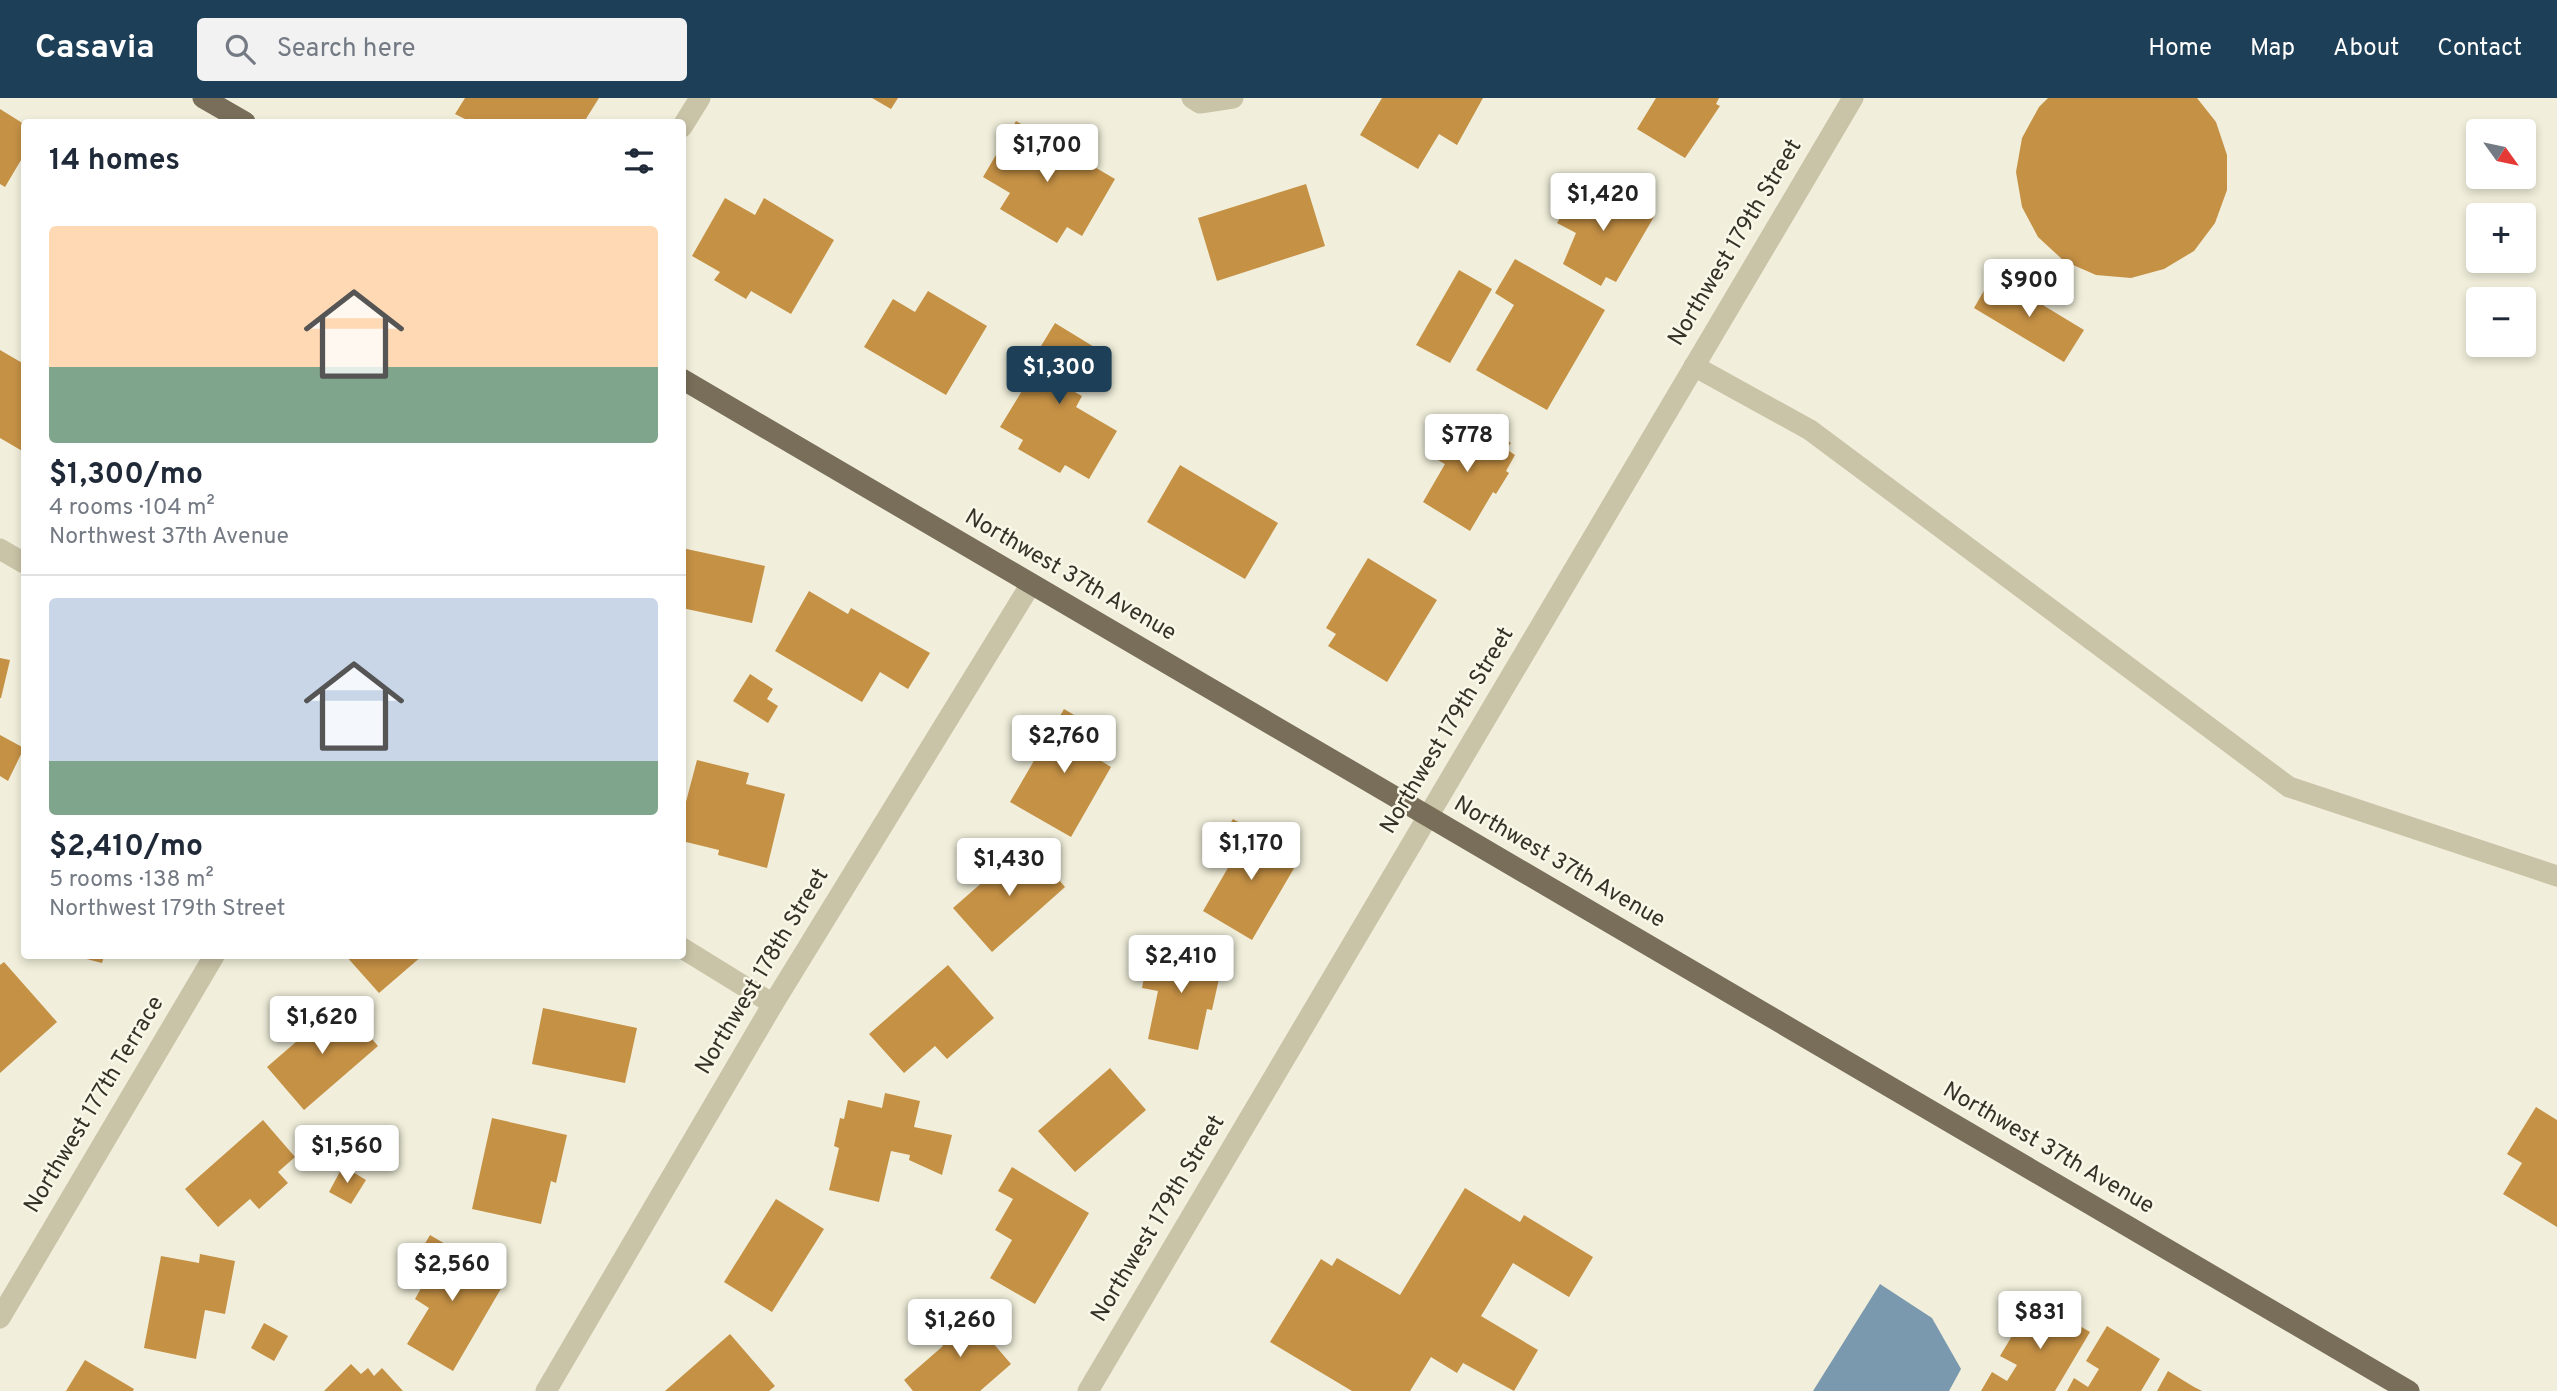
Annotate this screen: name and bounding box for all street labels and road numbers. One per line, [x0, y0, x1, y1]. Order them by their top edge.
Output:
street label: Northwest 179th Street [1663, 134, 1809, 352]
street label: Northwest 37th Avenue [959, 503, 1181, 649]
street label: Northwest 179th Street [1375, 622, 1521, 840]
street label: Northwest 37th Avenue [1448, 790, 1670, 936]
street label: Northwest 178th Street [690, 864, 836, 1080]
street label: Northwest 177th Terrace [19, 991, 171, 1219]
street label: Northwest 37th Avenue [1937, 1076, 2159, 1222]
street label: Northwest 179th Street [1086, 1110, 1232, 1328]

